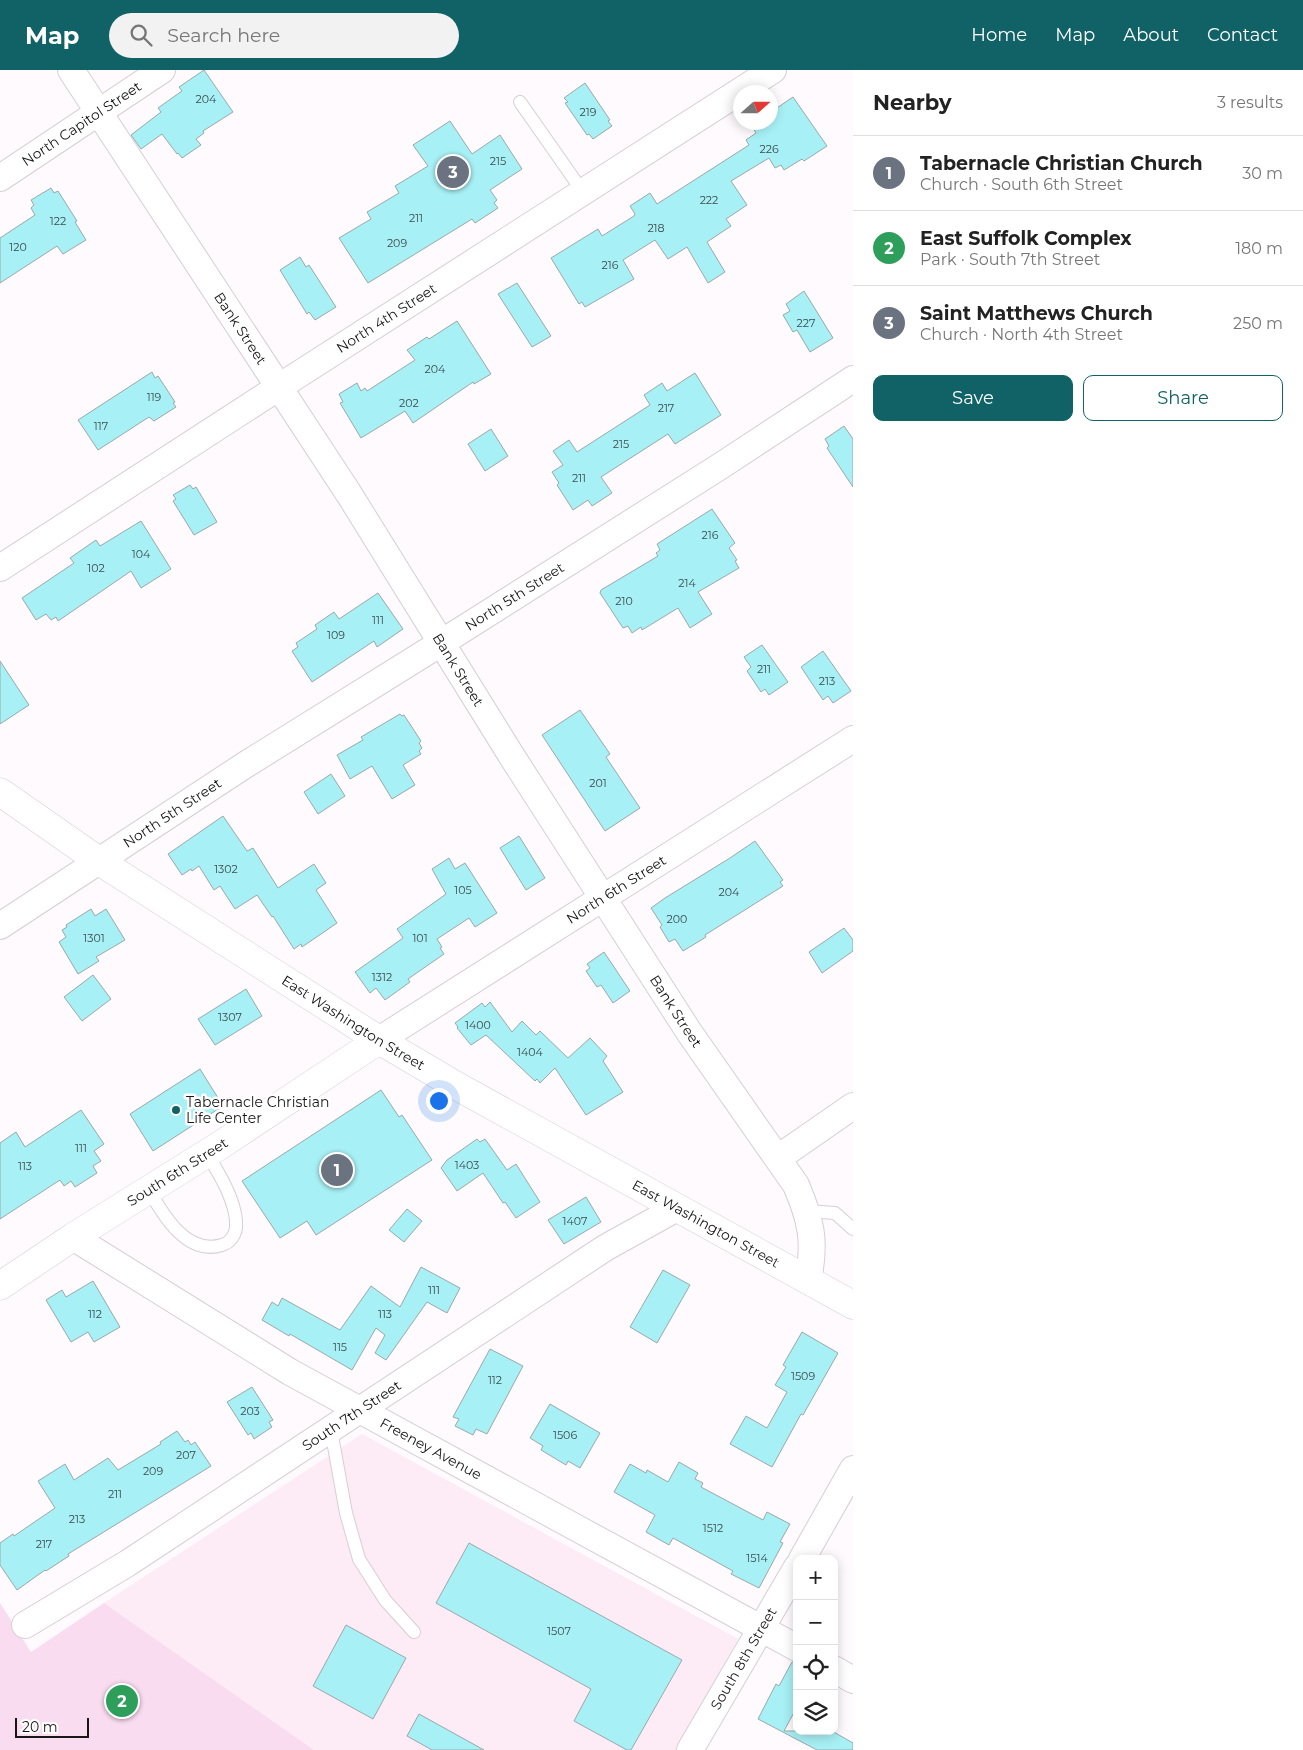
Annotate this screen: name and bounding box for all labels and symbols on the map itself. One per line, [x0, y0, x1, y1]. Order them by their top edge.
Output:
street label: North Capitol Street [18, 77, 145, 170]
north arrow [733, 85, 778, 130]
house number: 204 [196, 92, 217, 106]
house number: 219 [580, 105, 597, 119]
house number: 226 [759, 142, 779, 156]
pin: 3 [437, 153, 469, 191]
house number: 215 [490, 154, 506, 168]
house number: 222 [700, 193, 718, 207]
house number: 211 [409, 211, 423, 225]
house number: 122 [50, 214, 66, 228]
house number: 218 [647, 221, 665, 235]
house number: 209 [387, 236, 407, 250]
house number: 120 [9, 240, 27, 254]
house number: 216 [602, 258, 619, 272]
street label: North 4th Street [333, 279, 440, 357]
street label: Bank Street [210, 289, 271, 368]
house number: 227 [797, 316, 815, 330]
house number: 204 [425, 362, 446, 376]
house number: 119 [147, 390, 162, 404]
house number: 202 [399, 396, 419, 410]
house number: 217 [658, 401, 674, 415]
house number: 117 [94, 419, 108, 433]
house number: 215 [613, 437, 629, 451]
house number: 211 [572, 471, 586, 485]
house number: 216 [702, 528, 719, 542]
house number: 104 [132, 547, 151, 561]
street label: North 5th Street [462, 558, 568, 635]
house number: 102 [87, 561, 105, 575]
house number: 214 [678, 576, 696, 590]
house number: 210 [615, 594, 633, 608]
house number: 111 [372, 613, 384, 627]
house number: 109 [327, 628, 345, 642]
street label: Bank Street [429, 630, 488, 710]
house number: 211 [757, 662, 771, 676]
house number: 213 [819, 674, 835, 688]
street label: North 5th Street [120, 774, 225, 852]
house number: 201 [589, 776, 607, 790]
street label: North 6th Street [563, 851, 670, 928]
house number: 1302 [214, 862, 238, 876]
house number: 105 [454, 883, 472, 897]
house number: 204 [719, 885, 740, 899]
house number: 200 [667, 912, 687, 926]
house number: 1301 [83, 931, 105, 945]
house number: 101 [412, 931, 428, 945]
house number: 1312 [372, 970, 392, 984]
street label: East Washington Street [278, 971, 428, 1074]
street label: Bank Street [646, 972, 706, 1051]
house number: 1307 [218, 1010, 242, 1024]
house number: 1400 [465, 1018, 491, 1032]
house number: 1404 [517, 1045, 544, 1059]
your location [426, 1088, 452, 1114]
place label: Tabernacle Christian Life Center [186, 1093, 329, 1127]
marker: Tabernacle Christian Life Center [170, 1104, 182, 1116]
street label: South 6th Street [124, 1133, 232, 1210]
house number: 111 [75, 1141, 87, 1155]
pin: 1 [321, 1151, 353, 1189]
house number: 1403 [455, 1158, 479, 1172]
house number: 113 [18, 1159, 32, 1173]
street label: East Washington Street [629, 1176, 783, 1272]
house number: 1407 [563, 1214, 587, 1228]
house number: 111 [428, 1283, 440, 1297]
house number: 112 [88, 1307, 102, 1321]
house number: 113 [378, 1307, 392, 1321]
house number: 115 [333, 1340, 347, 1354]
house number: 1509 [791, 1369, 815, 1383]
house number: 112 [488, 1373, 502, 1387]
street label: South 7th Street [299, 1376, 405, 1455]
house number: 203 [240, 1404, 260, 1418]
street label: Freeney Avenue [377, 1414, 485, 1484]
house number: 1506 [553, 1428, 577, 1442]
house number: 207 [176, 1448, 196, 1462]
house number: 209 [143, 1464, 163, 1478]
house number: 211 [108, 1487, 122, 1501]
house number: 213 [69, 1512, 85, 1526]
house number: 1512 [703, 1521, 723, 1535]
house number: 217 [36, 1537, 52, 1551]
house number: 1514 [746, 1551, 768, 1565]
street label: South 8th Street [707, 1604, 781, 1713]
house number: 1507 [547, 1624, 571, 1638]
pin: 2 [106, 1682, 138, 1720]
scale bar [15, 1715, 89, 1738]

